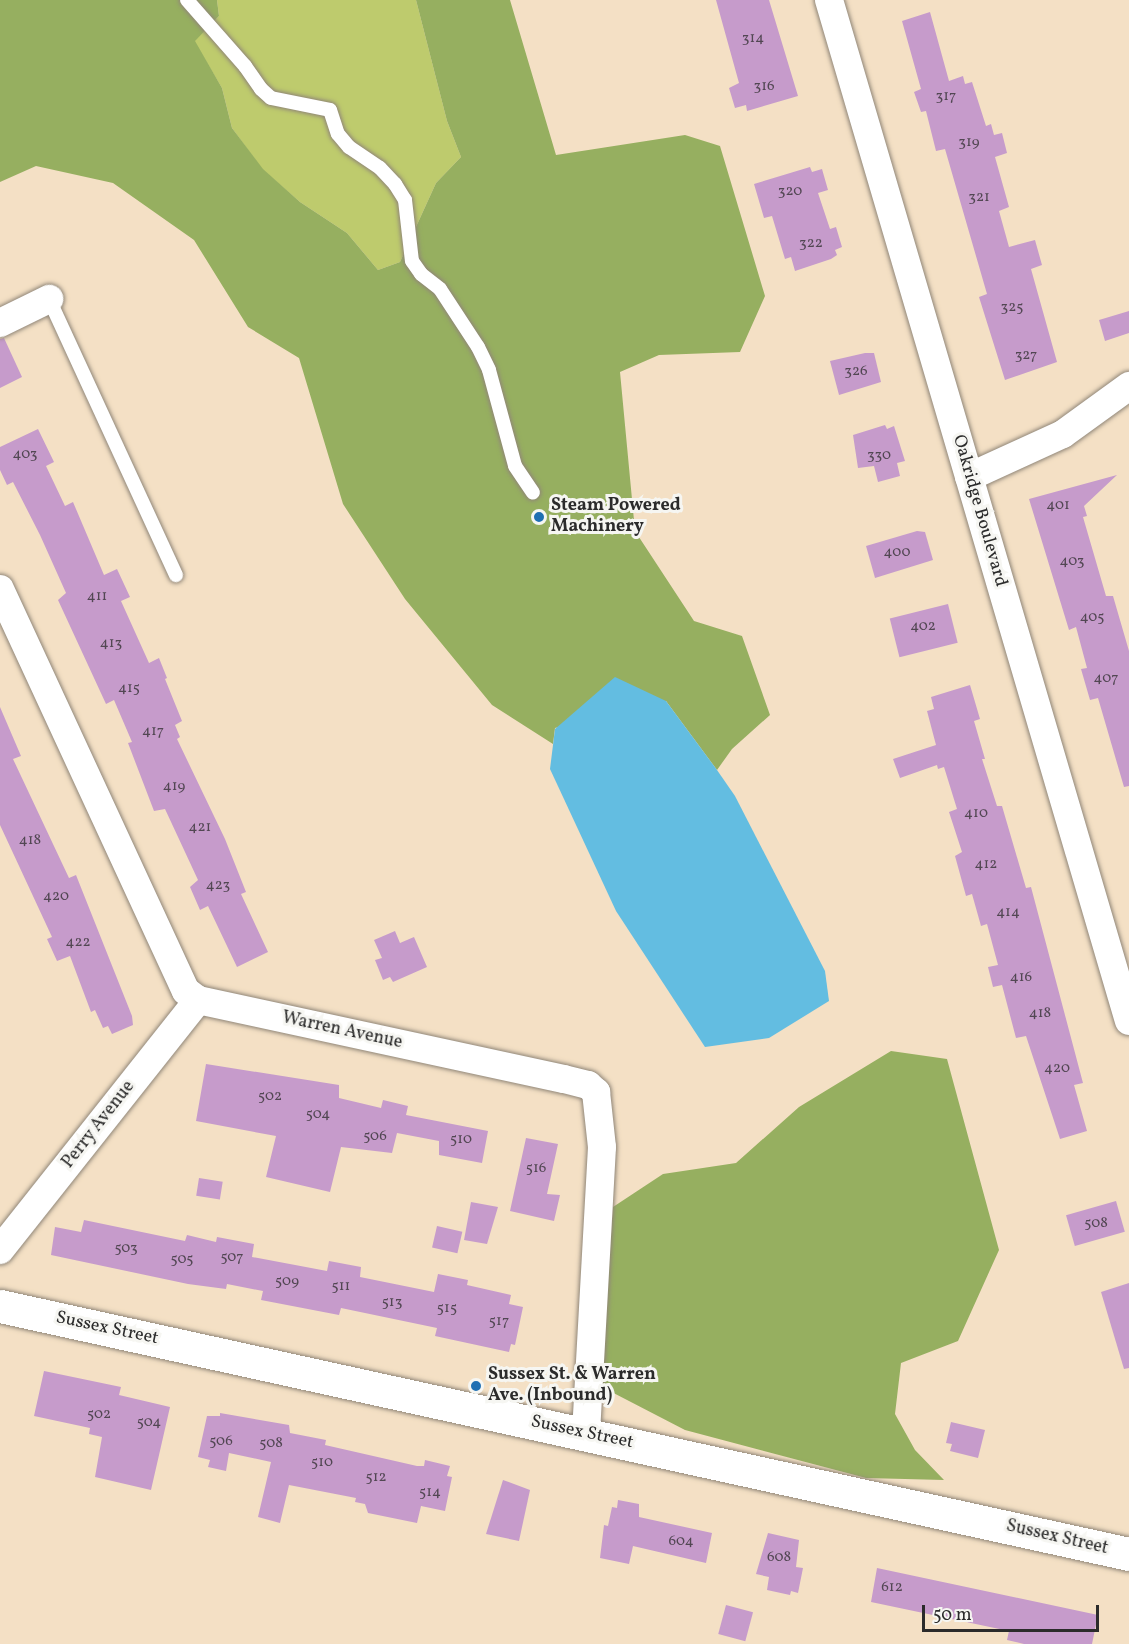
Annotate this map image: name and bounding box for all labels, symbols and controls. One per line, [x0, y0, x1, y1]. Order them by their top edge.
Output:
house number: 314 [742, 30, 764, 48]
house number: 316 [753, 78, 775, 96]
house number: 317 [936, 88, 956, 106]
house number: 319 [958, 134, 980, 152]
house number: 320 [778, 183, 802, 201]
house number: 321 [968, 189, 990, 207]
house number: 322 [799, 235, 823, 253]
house number: 325 [1001, 299, 1023, 317]
house number: 327 [1015, 347, 1037, 365]
house number: 326 [844, 363, 868, 381]
street label: Oakridge Boulevard [947, 432, 1011, 590]
house number: 403 [13, 446, 37, 464]
house number: 330 [867, 447, 891, 465]
place label: Steam Powered Machinery [551, 496, 681, 538]
house number: 401 [1046, 497, 1070, 515]
marker: Steam Powered Machinery [532, 510, 546, 524]
house number: 400 [884, 544, 910, 562]
house number: 403 [1060, 553, 1084, 571]
house number: 411 [87, 588, 107, 606]
house number: 405 [1080, 609, 1104, 627]
house number: 402 [910, 618, 936, 636]
house number: 413 [100, 635, 122, 653]
house number: 407 [1094, 670, 1118, 688]
house number: 415 [118, 680, 140, 698]
house number: 417 [142, 723, 164, 741]
house number: 419 [163, 778, 185, 796]
house number: 410 [964, 805, 988, 823]
house number: 421 [189, 819, 211, 837]
house number: 418 [19, 832, 41, 850]
house number: 412 [975, 856, 997, 874]
house number: 423 [206, 877, 230, 895]
house number: 420 [43, 888, 69, 906]
house number: 414 [996, 904, 1020, 922]
house number: 422 [65, 934, 91, 952]
house number: 416 [1010, 969, 1032, 987]
house number: 418 [1029, 1005, 1051, 1023]
street label: Warren Avenue [280, 1008, 404, 1054]
house number: 420 [1044, 1060, 1070, 1078]
street label: Perry Avenue [58, 1077, 140, 1173]
house number: 502 [258, 1088, 282, 1106]
house number: 504 [306, 1106, 330, 1124]
house number: 506 [363, 1128, 387, 1146]
house number: 510 [450, 1131, 472, 1149]
house number: 516 [526, 1160, 546, 1178]
house number: 508 [1084, 1215, 1108, 1233]
house number: 503 [114, 1240, 138, 1258]
house number: 507 [220, 1249, 244, 1267]
house number: 505 [171, 1251, 193, 1269]
house number: 509 [275, 1273, 299, 1291]
house number: 511 [332, 1278, 350, 1296]
house number: 513 [382, 1294, 402, 1312]
house number: 515 [437, 1300, 457, 1318]
street label: Sussex Street [54, 1308, 160, 1350]
house number: 517 [489, 1313, 509, 1331]
place label: Sussex St. & Warren Ave. (Inbound) [488, 1365, 656, 1408]
marker: Sussex St. & Warren Ave. (Inbound) [469, 1379, 483, 1393]
house number: 502 [87, 1406, 111, 1424]
street label: Sussex Street [529, 1412, 635, 1454]
house number: 504 [137, 1414, 161, 1432]
house number: 506 [209, 1433, 233, 1451]
house number: 508 [259, 1435, 283, 1453]
house number: 510 [311, 1454, 333, 1472]
house number: 512 [365, 1469, 387, 1487]
house number: 514 [419, 1484, 441, 1502]
street label: Sussex Street [1004, 1516, 1110, 1560]
house number: 604 [668, 1533, 694, 1551]
house number: 608 [767, 1549, 791, 1567]
house number: 612 [881, 1579, 903, 1597]
scale bar [925, 1593, 1102, 1631]
text: 50 m [933, 1603, 972, 1628]

